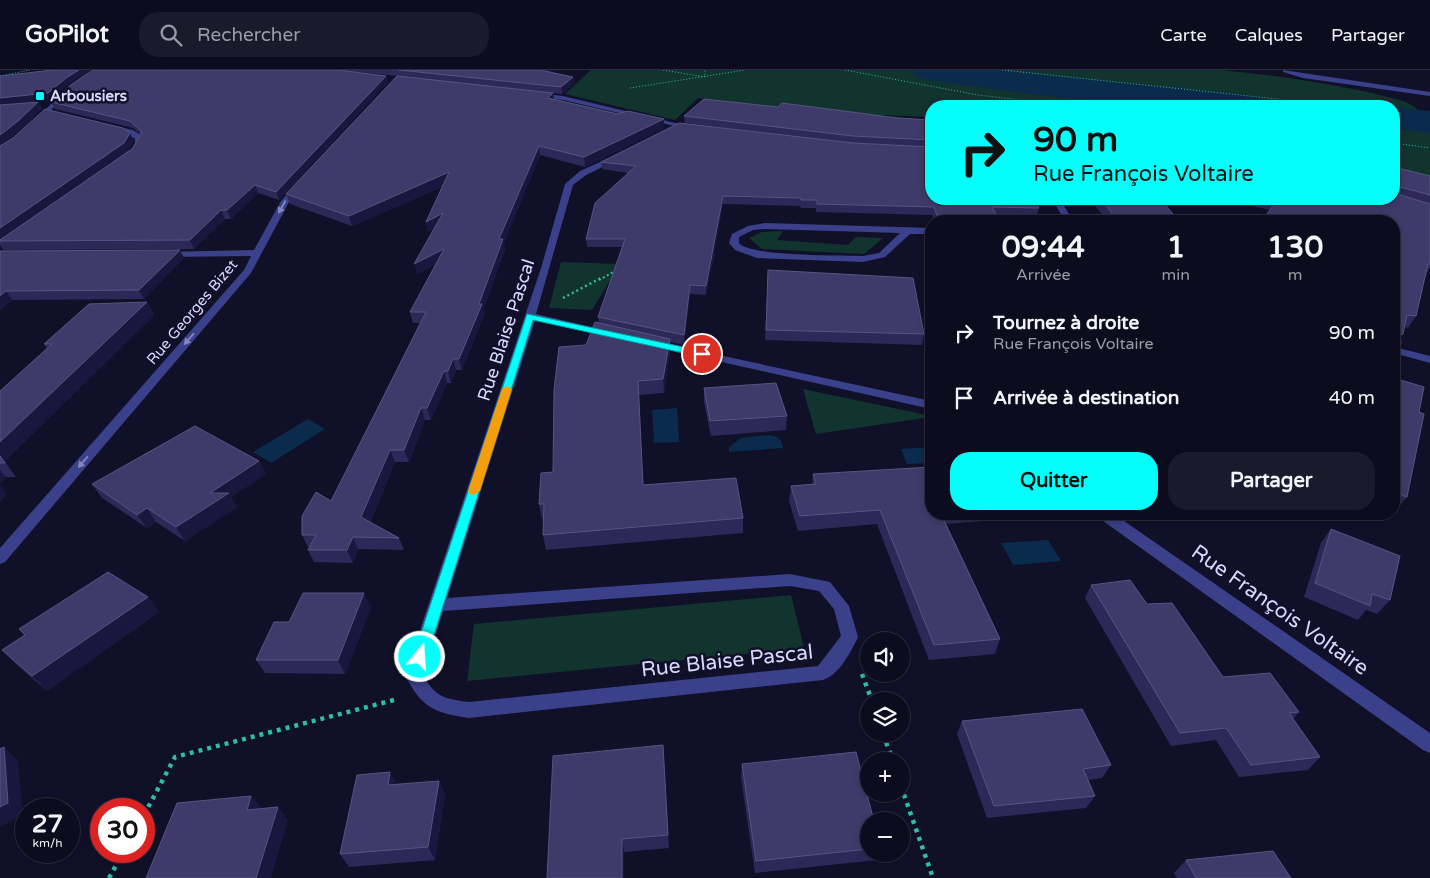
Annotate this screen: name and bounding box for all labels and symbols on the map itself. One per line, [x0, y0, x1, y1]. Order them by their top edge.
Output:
place label: Arbousiers [50, 87, 127, 105]
marker: Arbousiers [34, 90, 46, 102]
one-way arrow [278, 200, 287, 214]
street label: Rue Georges Bizet [143, 256, 241, 368]
street label: Rue Blaise Pascal [473, 256, 539, 404]
one-way arrow [184, 333, 195, 345]
pin [681, 333, 723, 375]
one-way arrow [78, 456, 89, 468]
street label: Rue François Voltaire [1187, 539, 1374, 681]
position arrow [393, 630, 445, 682]
street label: Rue Blaise Pascal [640, 640, 814, 682]
speed limit sign: 30 [90, 798, 155, 863]

